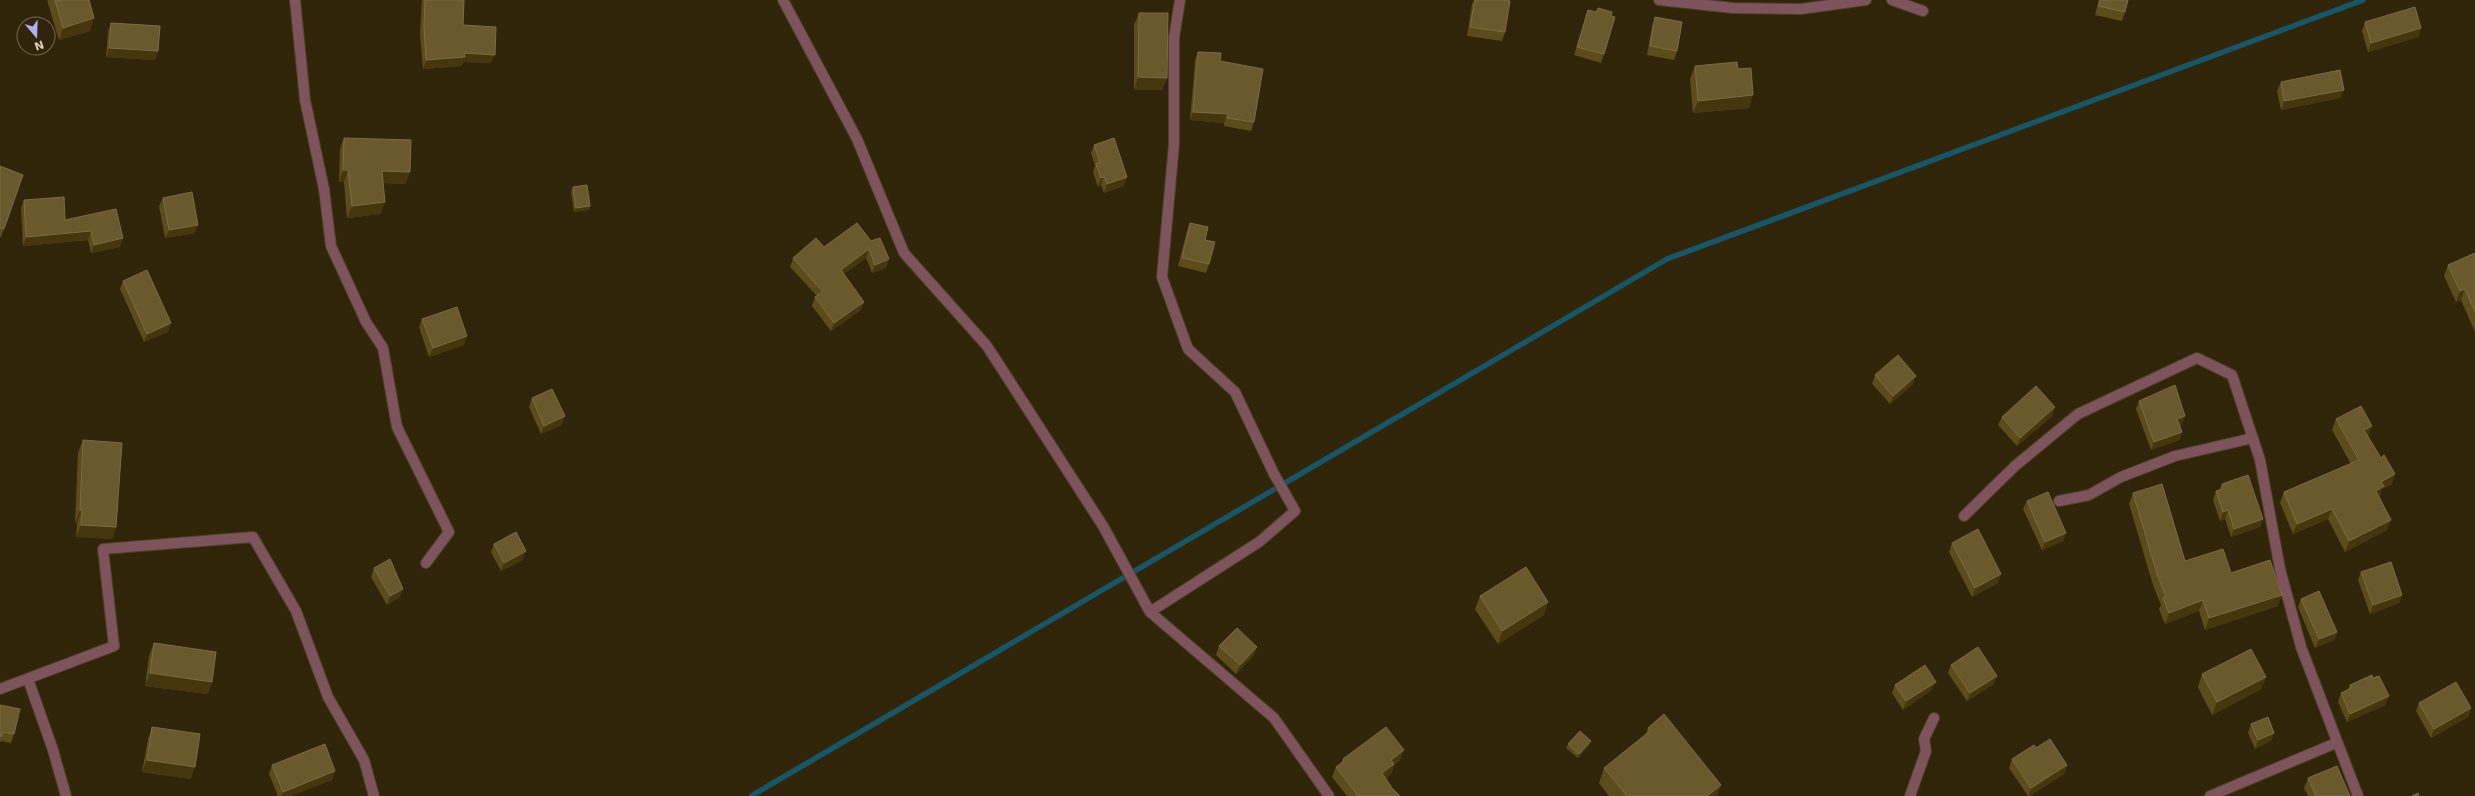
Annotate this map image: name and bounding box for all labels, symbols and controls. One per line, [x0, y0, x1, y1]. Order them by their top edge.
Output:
north arrow [16, 16, 56, 56]
text: N [33, 37, 46, 53]

